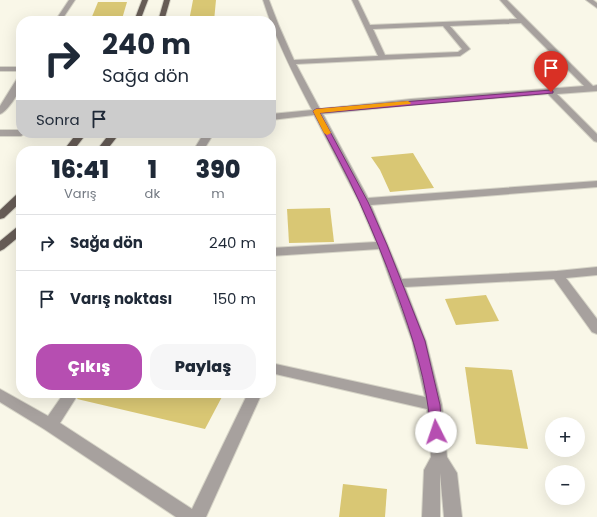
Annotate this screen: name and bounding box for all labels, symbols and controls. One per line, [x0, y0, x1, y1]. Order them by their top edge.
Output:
text: 240 m [102, 25, 191, 64]
icon: right [36, 32, 88, 84]
pin [534, 51, 568, 92]
icon: arrive [540, 57, 562, 79]
text: Sağa dön [102, 63, 189, 88]
icon: arrive [88, 108, 110, 130]
text: Sonra [36, 109, 80, 130]
text: 16:41 [51, 153, 109, 186]
text: 1 [148, 153, 157, 186]
text: 390 [196, 153, 241, 186]
text: Varış [64, 184, 97, 203]
text: dk [145, 184, 160, 203]
text: m [211, 184, 225, 203]
icon: right [36, 232, 58, 254]
text: Sağa dön [70, 232, 143, 253]
text: 240 m [209, 232, 256, 253]
icon: arrive [36, 288, 58, 310]
text: Varış noktası [70, 288, 172, 309]
text: 150 m [213, 288, 256, 309]
button: Çıkış [36, 344, 142, 390]
button: Paylaş [150, 344, 256, 390]
position arrow [415, 411, 457, 453]
map controls [545, 417, 585, 505]
button: + [545, 417, 585, 457]
button: − [545, 465, 585, 505]

